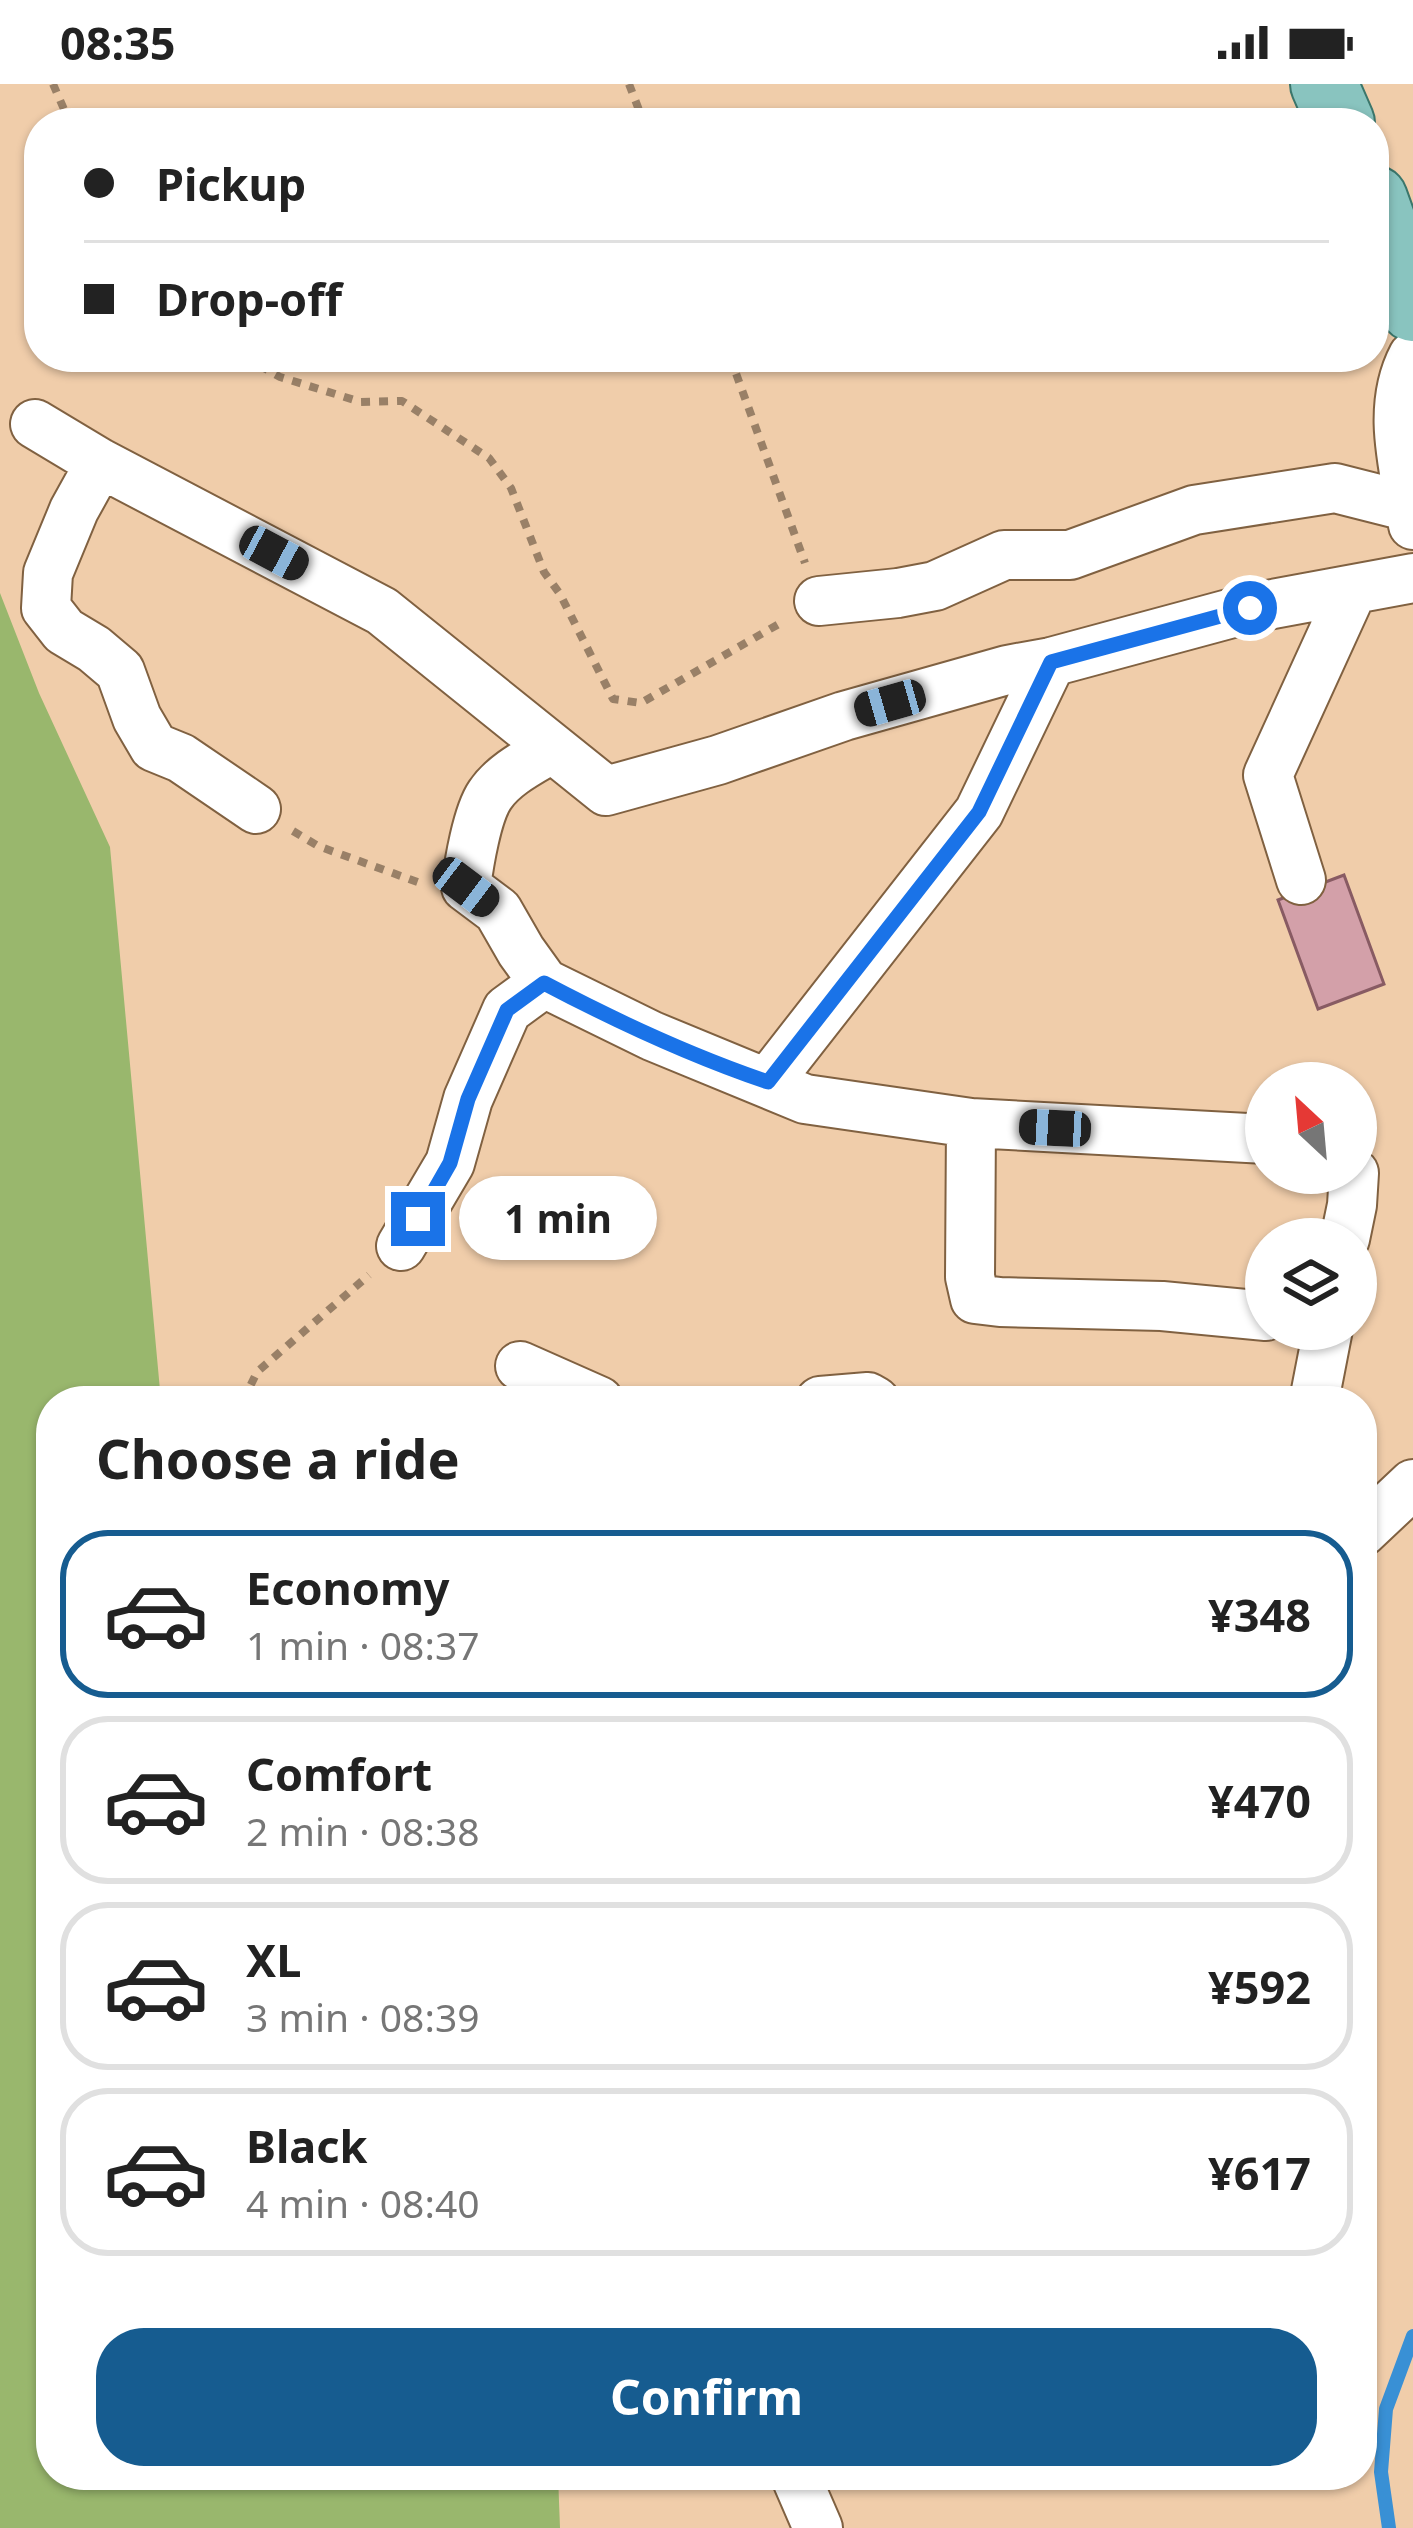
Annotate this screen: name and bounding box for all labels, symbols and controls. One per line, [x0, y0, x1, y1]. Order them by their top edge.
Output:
text: 08:35 [60, 12, 176, 73]
text: Pickup [156, 153, 306, 214]
text: Drop-off [156, 268, 342, 329]
car [234, 520, 314, 586]
route start [1223, 581, 1277, 635]
car [850, 676, 930, 730]
car [426, 851, 506, 923]
north arrow [1245, 1062, 1377, 1194]
map controls [1245, 1062, 1377, 1350]
car [1018, 1108, 1092, 1148]
callout: 1 min [460, 1177, 658, 1261]
text: 1 min [504, 1191, 612, 1244]
route end [391, 1192, 445, 1246]
button: layers [1245, 1218, 1377, 1350]
text: Choose a ride [96, 1421, 460, 1495]
text: Economy [246, 1557, 450, 1618]
icon: car [102, 1560, 210, 1668]
text: ¥348 [1208, 1584, 1311, 1645]
text: 1 min · 08:37 [246, 1618, 480, 1671]
text: Comfort [246, 1743, 432, 1804]
icon: car [102, 1746, 210, 1854]
text: ¥470 [1208, 1770, 1311, 1831]
text: 2 min · 08:38 [246, 1804, 480, 1857]
text: XL [246, 1929, 301, 1990]
icon: car [102, 1932, 210, 2040]
text: ¥592 [1208, 1956, 1311, 2017]
text: 3 min · 08:39 [246, 1990, 480, 2043]
text: Black [246, 2115, 367, 2176]
icon: car [102, 2118, 210, 2226]
text: ¥617 [1208, 2142, 1311, 2203]
text: 4 min · 08:40 [246, 2176, 480, 2229]
button: Confirm [96, 2328, 1317, 2466]

